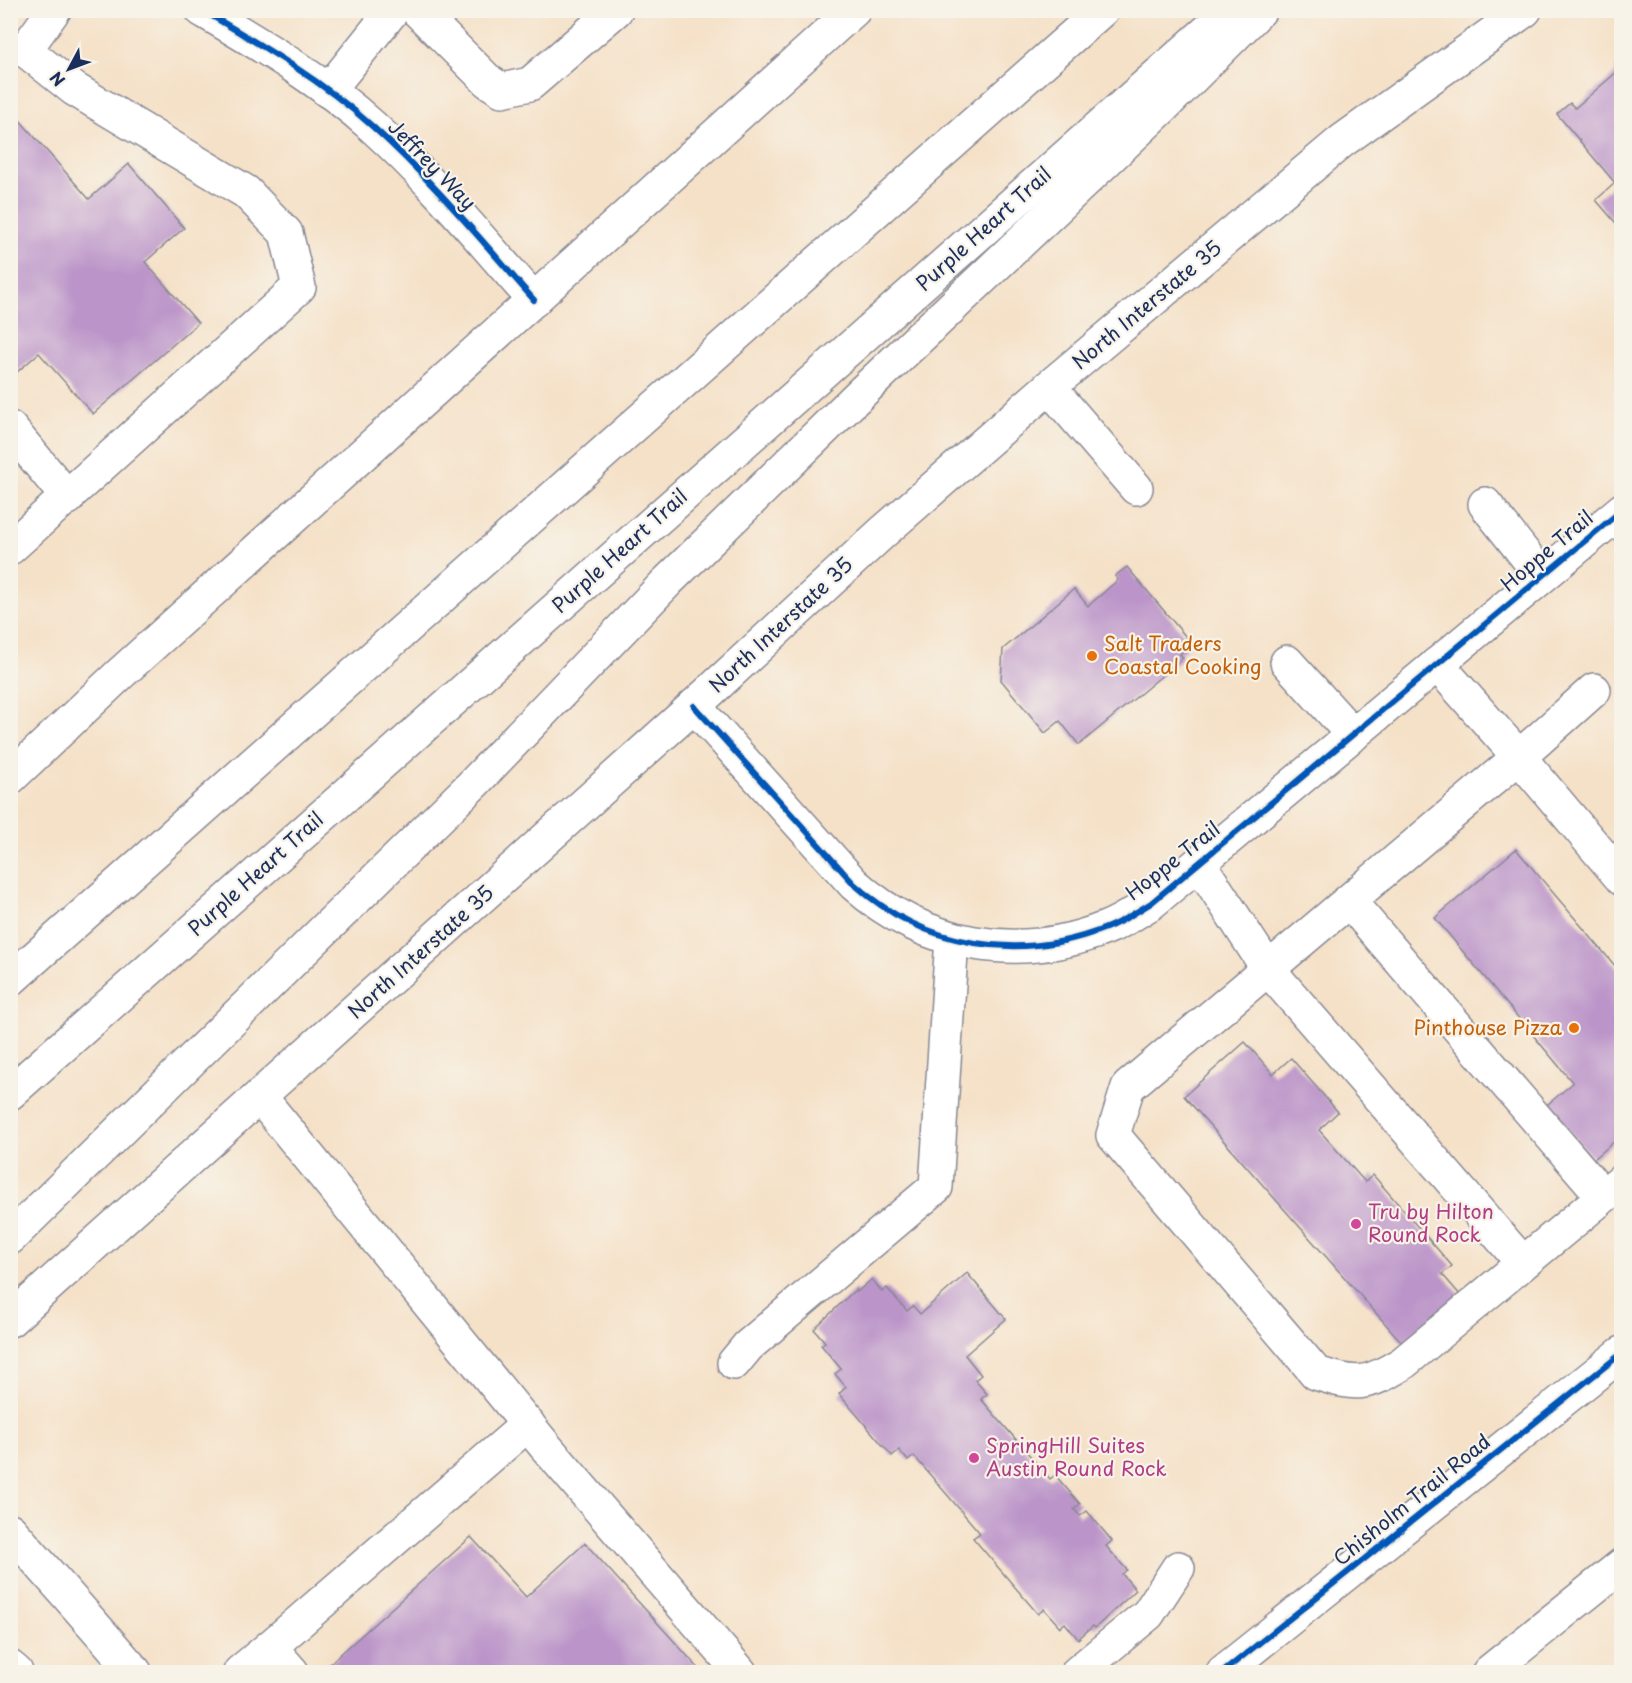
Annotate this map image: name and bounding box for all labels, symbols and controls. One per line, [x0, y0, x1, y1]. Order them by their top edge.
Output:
north arrow [39, 39, 99, 99]
text: N [44, 67, 70, 92]
street label: Jeffrey Way [382, 112, 484, 216]
street label: Purple Heart Trail [909, 159, 1058, 297]
street label: North Interstate 35 [1065, 233, 1228, 376]
street label: Purple Heart Trail [545, 481, 694, 619]
street label: Hoppe Trail [1493, 502, 1599, 598]
street label: North Interstate 35 [702, 549, 859, 699]
place label: Salt Traders Coastal Cooking [1104, 628, 1262, 681]
marker: Salt Traders Coastal Cooking [1085, 649, 1099, 663]
street label: Purple Heart Trail [181, 804, 330, 942]
street label: Hoppe Trail [1119, 814, 1226, 907]
street label: North Interstate 35 [341, 877, 500, 1025]
place label: Pinthouse Pizza [1413, 1012, 1563, 1042]
marker: Pinthouse Pizza [1567, 1021, 1581, 1035]
place label: Tru by Hilton Round Rock [1368, 1196, 1494, 1249]
marker: Tru by Hilton Round Rock [1349, 1217, 1363, 1231]
street label: Chisholm Trail Road [1326, 1426, 1497, 1572]
place label: SpringHill Suites Austin Round Rock [986, 1430, 1167, 1483]
marker: SpringHill Suites Austin Round Rock [967, 1451, 981, 1465]

